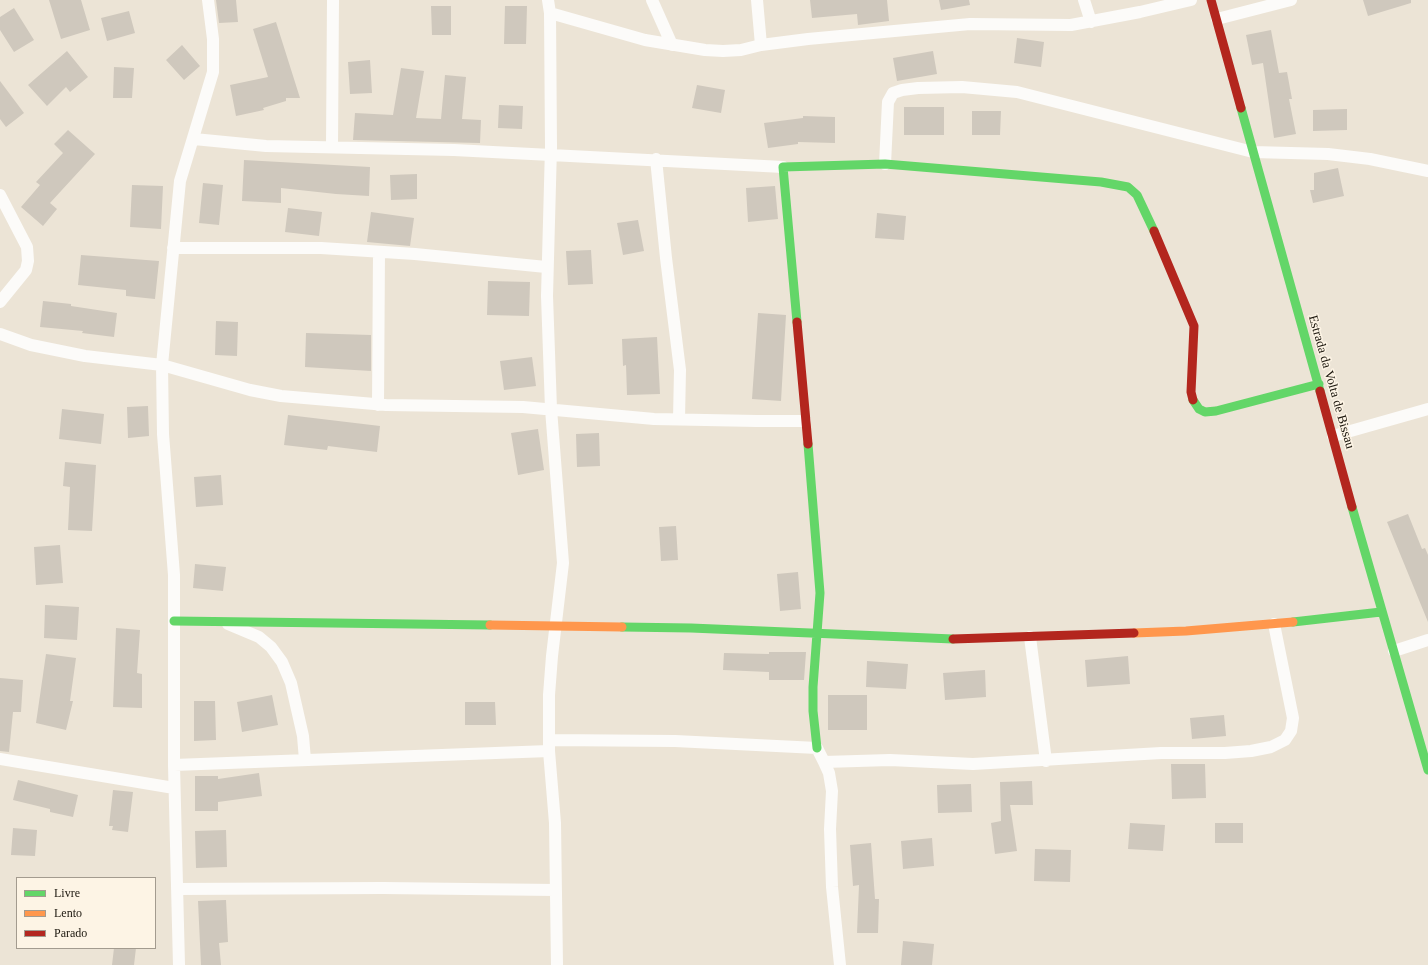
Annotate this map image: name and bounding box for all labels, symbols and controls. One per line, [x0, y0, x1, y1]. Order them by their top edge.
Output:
street label: Estrada da Volta de Bissau [1304, 313, 1358, 451]
legend [16, 877, 156, 949]
text: Livre [54, 886, 80, 900]
text: Lento [54, 906, 82, 920]
text: Parado [54, 926, 87, 940]

